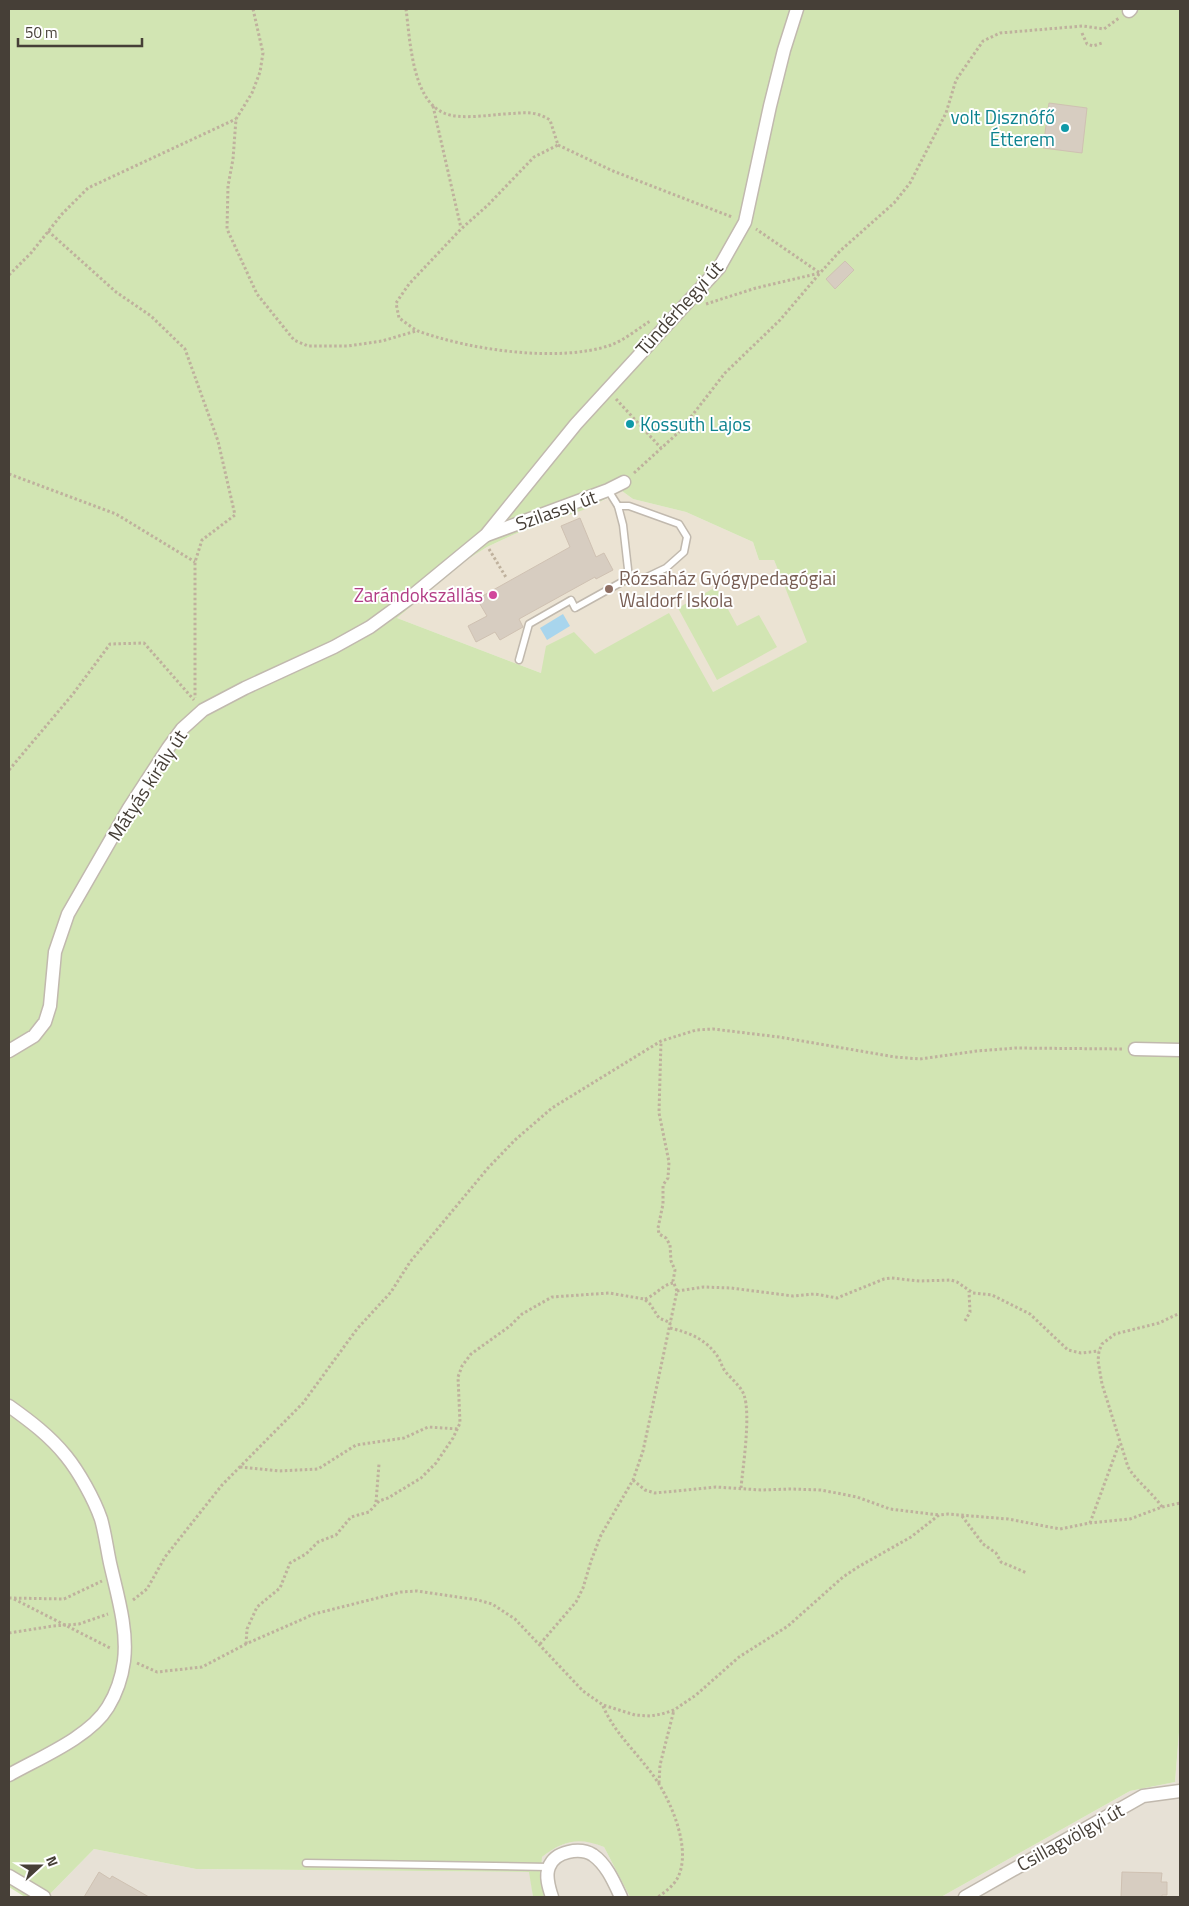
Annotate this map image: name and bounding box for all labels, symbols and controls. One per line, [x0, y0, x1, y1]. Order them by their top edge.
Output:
scale bar [18, 15, 141, 47]
text: 50 m [25, 21, 58, 44]
place label: volt Disznófő Étterem [950, 102, 1055, 153]
marker: volt Disznófő Étterem [1059, 122, 1071, 134]
street label: Tündérhegyi út [628, 254, 729, 361]
place label: Kossuth Lajos [640, 409, 751, 438]
marker: Kossuth Lajos [624, 418, 636, 430]
street label: Szilassy út [511, 481, 601, 538]
place label: Rózsaház Gyógypedagógiai Waldorf Iskola [619, 563, 836, 614]
place label: Zarándokszállás [354, 580, 483, 609]
marker: Rózsaház Gyógypedagógiai Waldorf Iskola [603, 583, 615, 595]
marker: Zarándokszállás [487, 589, 499, 601]
street label: Mátyás király út [100, 723, 194, 846]
street label: Csillagvölgyi út [1011, 1795, 1129, 1878]
north arrow [15, 1841, 65, 1891]
text: N [41, 1853, 64, 1869]

